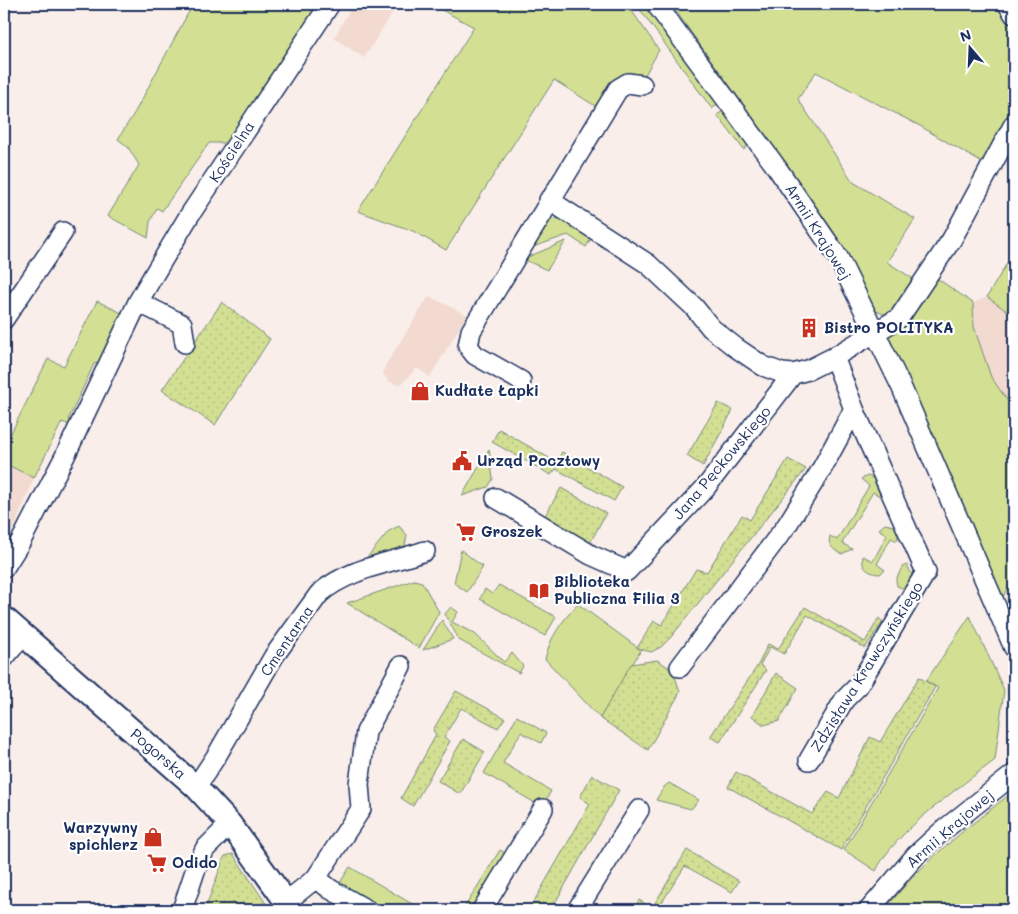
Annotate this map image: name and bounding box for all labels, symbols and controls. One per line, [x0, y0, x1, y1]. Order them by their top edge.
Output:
north arrow [946, 22, 996, 72]
text: N [957, 25, 974, 46]
street label: Kościelna [204, 117, 258, 186]
street label: Armii Krajowej [781, 180, 856, 283]
building icon: Bistro POLITYKA [798, 317, 820, 339]
place label: Bistro POLITYKA [824, 317, 954, 337]
shop icon: Kudłate Łapki [409, 380, 431, 402]
place label: Kudłate Łapki [435, 380, 539, 400]
street label: Jana Pęckowskiego [668, 401, 775, 523]
public building icon: Urząd Pocztowy [451, 450, 473, 472]
place label: Urząd Pocztowy [477, 450, 600, 470]
supermarket icon: Groszek [455, 521, 477, 543]
place label: Groszek [481, 521, 543, 541]
place label: Biblioteka Publiczna Filia 3 [554, 571, 680, 608]
street label: Zdzisława Krawczyńskiego [805, 577, 927, 755]
library icon: Biblioteka Publiczna Filia 3 [528, 580, 550, 602]
street label: Cmentarna [255, 601, 317, 680]
street label: Pogorska [127, 723, 191, 783]
street label: Armii Krajowej [901, 785, 997, 872]
place label: Warzywny spichlerz [63, 817, 139, 854]
shop icon: Warzywny spichlerz [142, 826, 164, 848]
supermarket icon: Odido [146, 852, 168, 874]
place label: Odido [172, 852, 217, 872]

